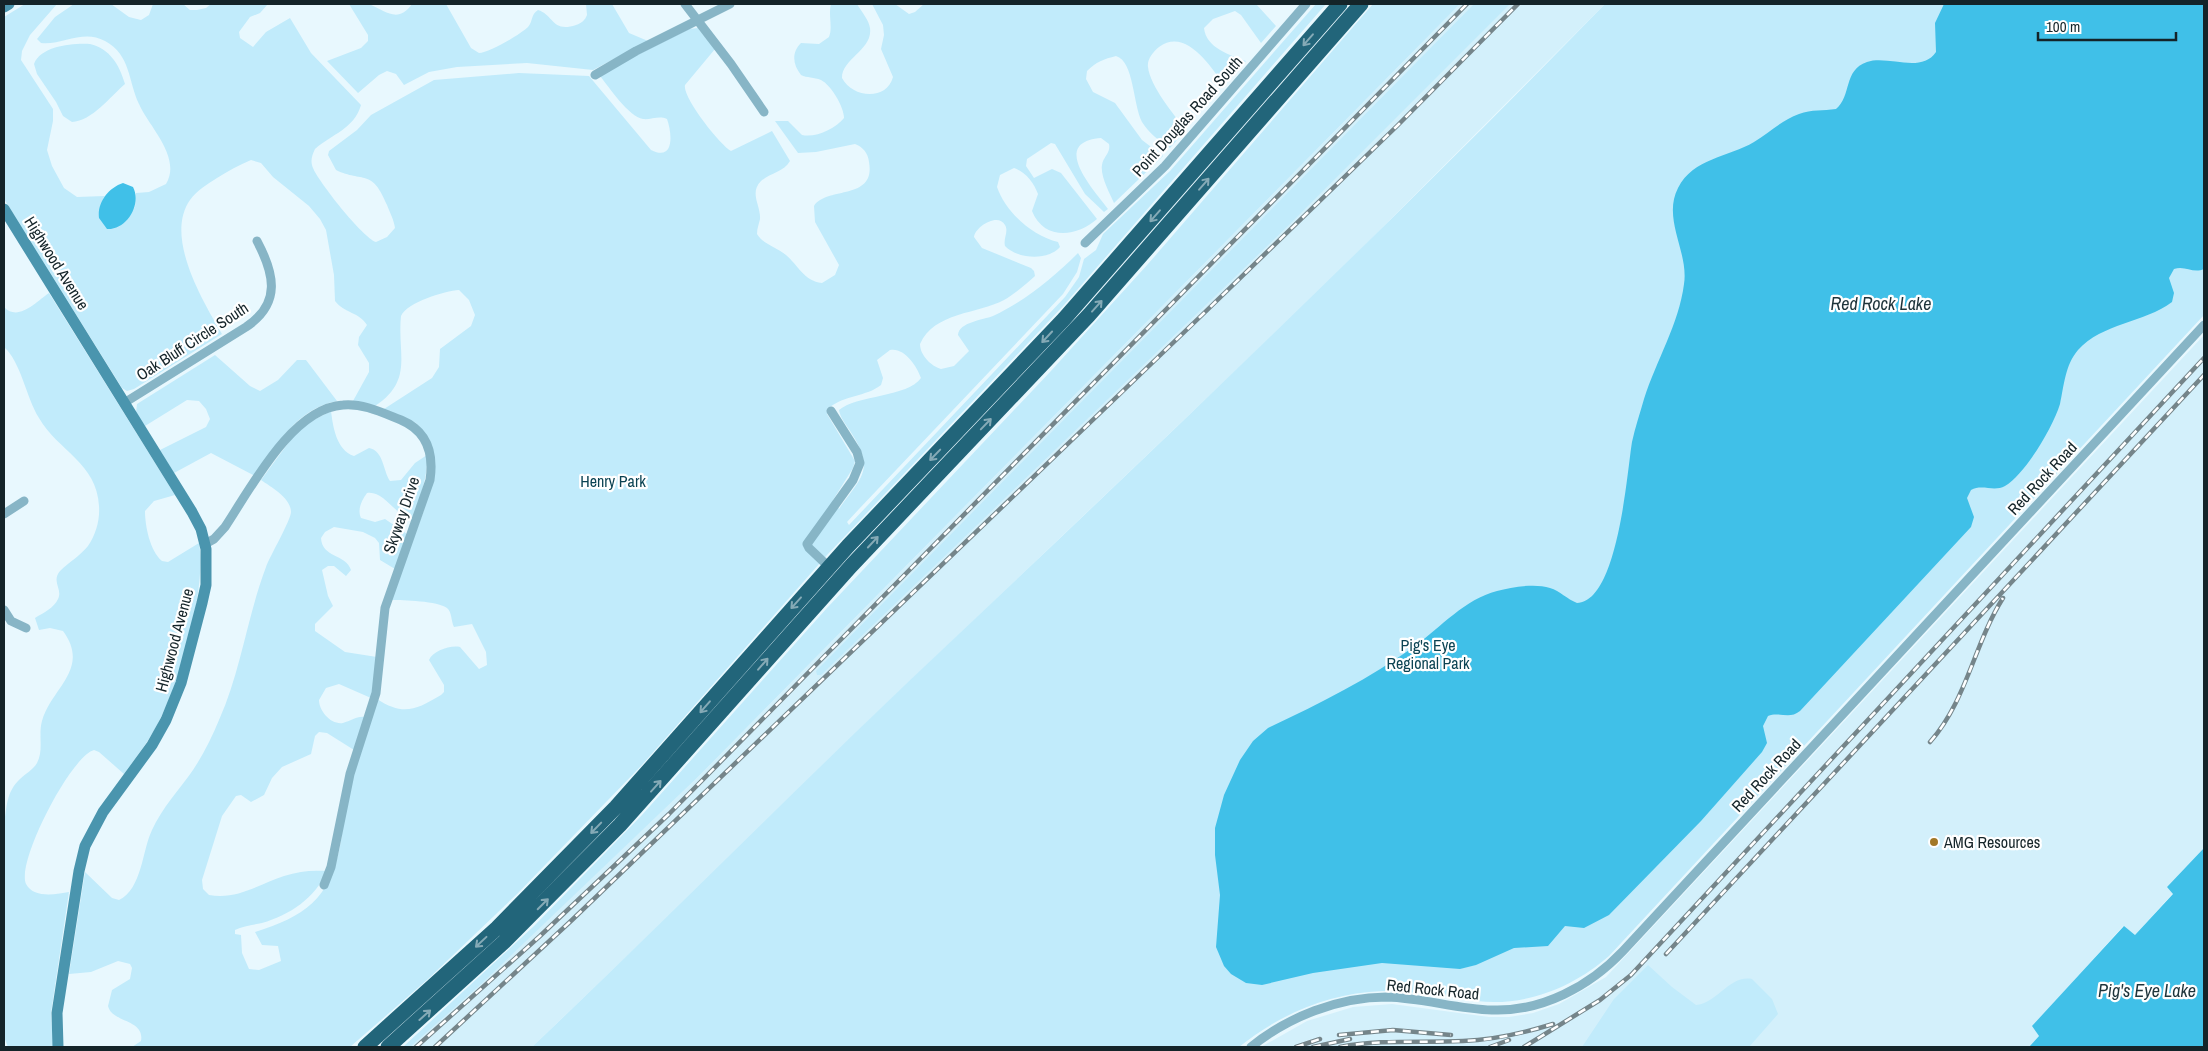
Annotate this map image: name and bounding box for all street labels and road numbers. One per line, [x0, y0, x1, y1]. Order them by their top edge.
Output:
street label: Point Douglas Road South [1127, 51, 1247, 181]
street label: Highwood Avenue [20, 212, 94, 314]
street label: Oak Bluff Circle South [132, 296, 252, 386]
street label: Red Rock Road [2002, 437, 2082, 519]
street label: Skyway Drive [378, 474, 424, 556]
street label: Highwood Avenue [150, 586, 198, 694]
street label: Red Rock Road [1726, 734, 1806, 816]
street label: Red Rock Road [1386, 973, 1480, 1005]

